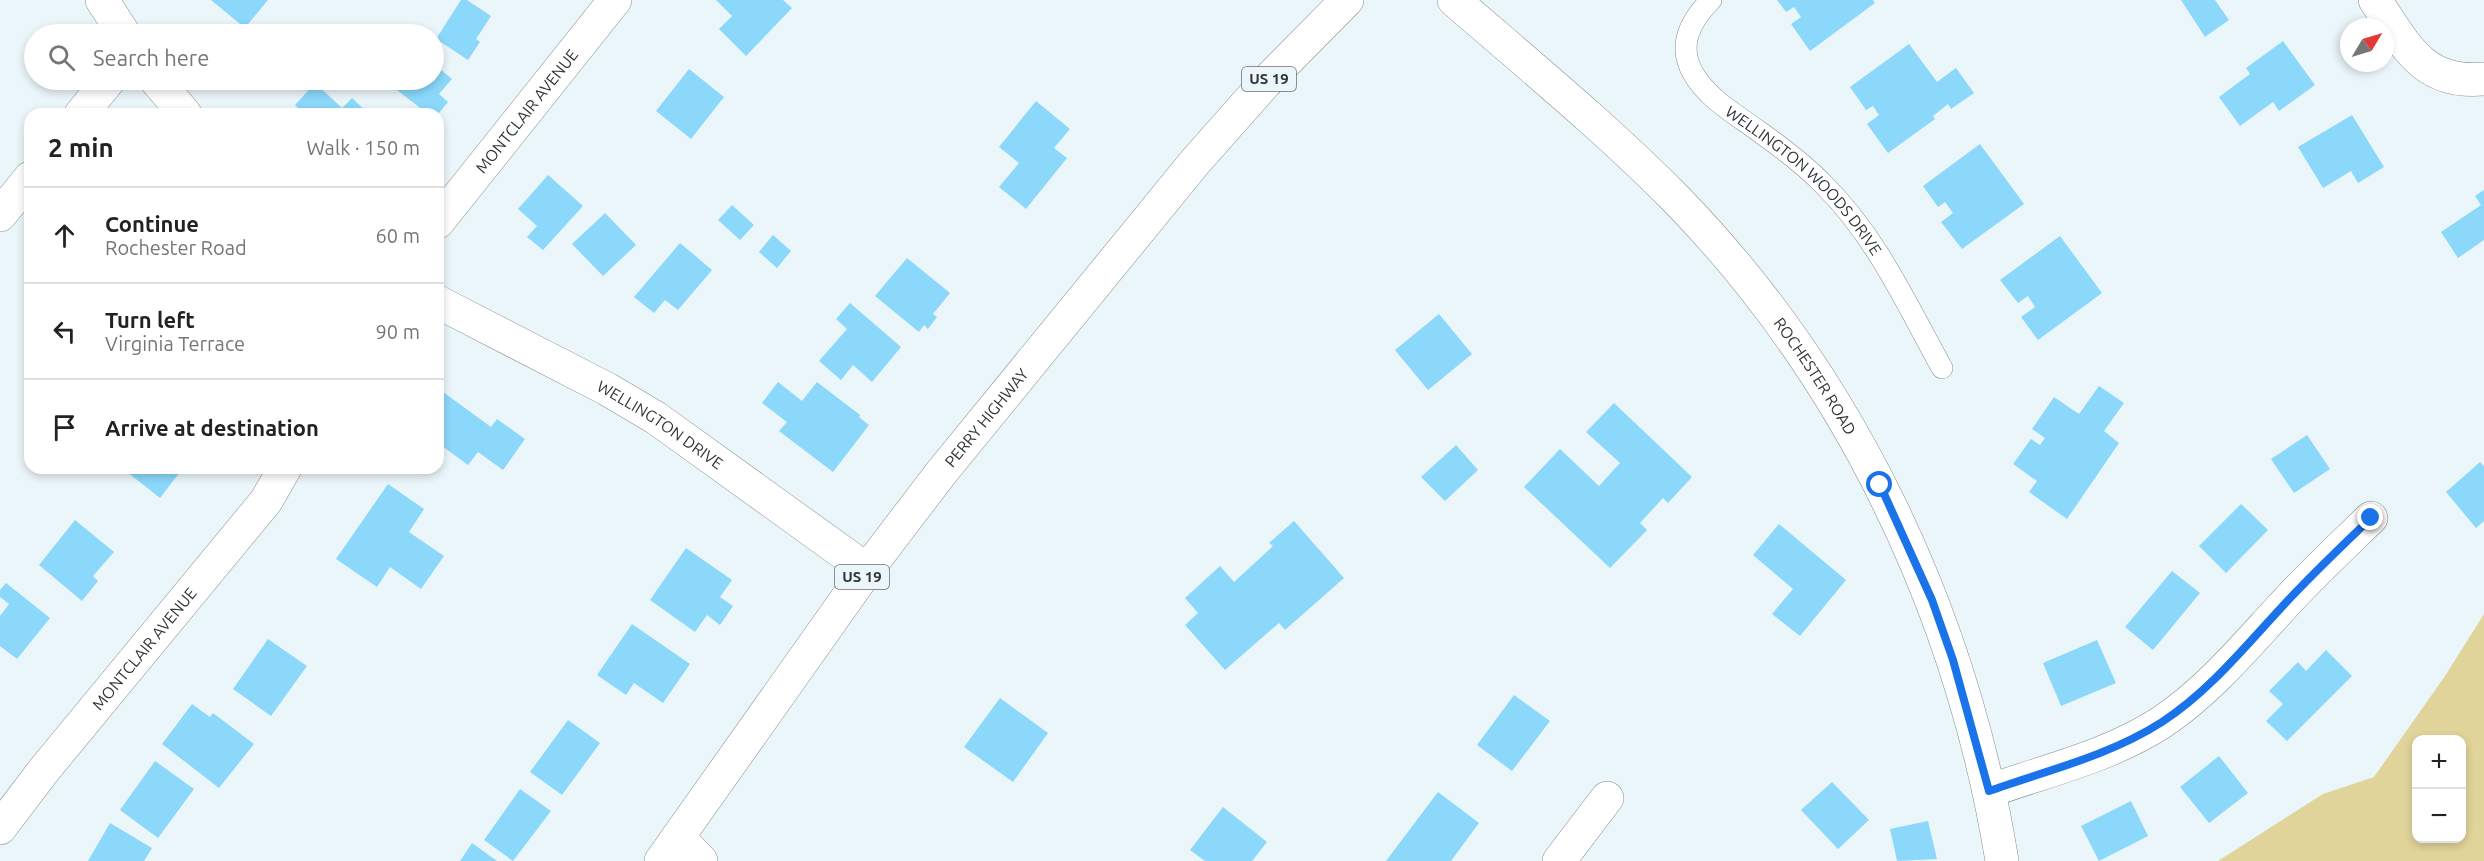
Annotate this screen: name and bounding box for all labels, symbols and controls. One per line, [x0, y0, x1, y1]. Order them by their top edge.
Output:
north arrow [2340, 18, 2394, 72]
search box [24, 24, 444, 90]
icon: search [45, 41, 78, 74]
text: Search here [93, 45, 209, 70]
street label: MONTCLAIR AVENUE [472, 46, 581, 176]
road number: US 19 [1242, 67, 1296, 91]
street label: WELLINGTON WOODS DRIVE [1722, 102, 1885, 258]
text: 2 min [48, 133, 114, 162]
text: Walk · 150 m [307, 136, 420, 159]
text: Continue [105, 211, 199, 236]
icon: ahead [48, 219, 81, 252]
text: 60 m [376, 224, 420, 247]
text: Rochester Road [105, 236, 247, 259]
text: Turn left [105, 307, 195, 332]
street label: ROCHESTER ROAD [1771, 314, 1860, 438]
icon: left [48, 315, 81, 348]
text: 90 m [376, 320, 420, 343]
text: Virginia Terrace [105, 332, 245, 355]
street label: PERRY HIGHWAY [941, 364, 1032, 470]
street label: WELLINGTON DRIVE [594, 377, 727, 472]
icon: arrive [48, 411, 81, 444]
text: Arrive at destination [105, 415, 319, 440]
route start [1866, 471, 1892, 497]
route end [2357, 504, 2383, 530]
road number: US 19 [835, 565, 889, 589]
street label: MONTCLAIR AVENUE [88, 584, 200, 714]
map controls [2412, 735, 2466, 843]
button: + [2412, 735, 2466, 789]
button: − [2412, 789, 2466, 843]

